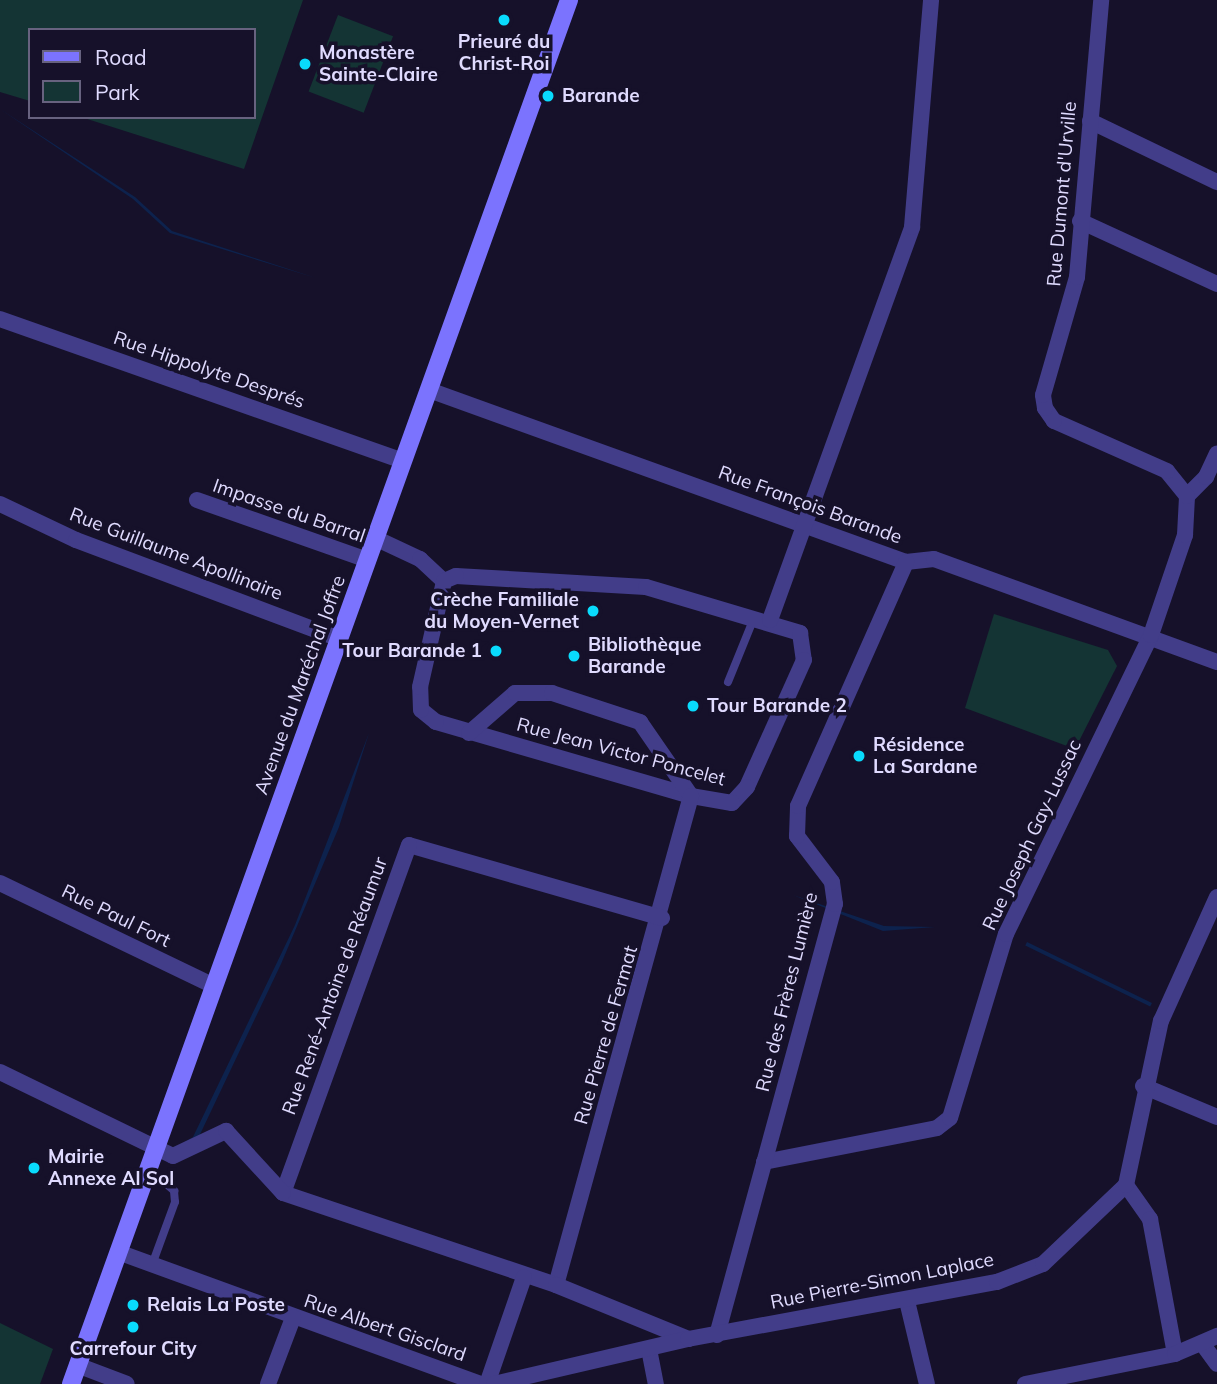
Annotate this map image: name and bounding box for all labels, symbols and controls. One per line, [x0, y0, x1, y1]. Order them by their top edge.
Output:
marker: Prieuré du Christ-Roi [496, 12, 512, 28]
legend [28, 28, 256, 119]
place label: Prieuré du Christ-Roi [458, 31, 550, 75]
place label: Monastère Sainte-Claire [319, 42, 438, 86]
text: Road [95, 44, 146, 70]
marker: Monastère Sainte-Claire [297, 56, 313, 72]
text: Park [95, 79, 139, 105]
place label: Barande [562, 85, 640, 107]
marker: Barande [540, 88, 556, 104]
street label: Rue Dumont d'Urville [1043, 100, 1081, 288]
street label: Rue Hippolyte Després [110, 327, 308, 413]
street label: Rue François Barande [715, 461, 905, 549]
street label: Impasse du Barral [210, 474, 368, 548]
street label: Rue Guillaume Apollinaire [66, 503, 286, 605]
street label: Avenue du Maréchal Joffre [250, 572, 350, 798]
place label: Crèche Familiale du Moyen-Vernet [424, 589, 579, 633]
marker: Crèche Familiale du Moyen-Vernet [585, 603, 601, 619]
place label: Bibliothèque Barande [588, 634, 702, 678]
place label: Tour Barande 1 [342, 640, 482, 662]
marker: Tour Barande 1 [488, 643, 504, 659]
marker: Bibliothèque Barande [566, 648, 582, 664]
place label: Tour Barande 2 [707, 695, 847, 717]
marker: Tour Barande 2 [685, 698, 701, 714]
street label: Rue Jean Victor Poncelet [514, 713, 728, 791]
place label: Résidence La Sardane [873, 734, 977, 778]
street label: Rue Joseph Gay-Lussac [978, 736, 1086, 934]
marker: Résidence La Sardane [851, 748, 867, 764]
street label: Rue René-Antoine de Réaumur [278, 854, 392, 1118]
street label: Rue Paul Fort [58, 880, 174, 952]
street label: Rue des Frères Lumière [751, 890, 823, 1094]
street label: Rue Pierre de Fermat [570, 943, 642, 1127]
place label: Mairie Annexe Al Sol [48, 1146, 174, 1190]
marker: Mairie Annexe Al Sol [26, 1160, 42, 1176]
street label: Rue Pierre-Simon Laplace [768, 1248, 996, 1314]
street label: Rue Albert Gisclard [301, 1290, 469, 1366]
place label: Relais La Poste [147, 1294, 285, 1316]
marker: Relais La Poste [125, 1297, 141, 1313]
marker: Carrefour City [125, 1319, 141, 1335]
place label: Carrefour City [69, 1338, 197, 1360]

